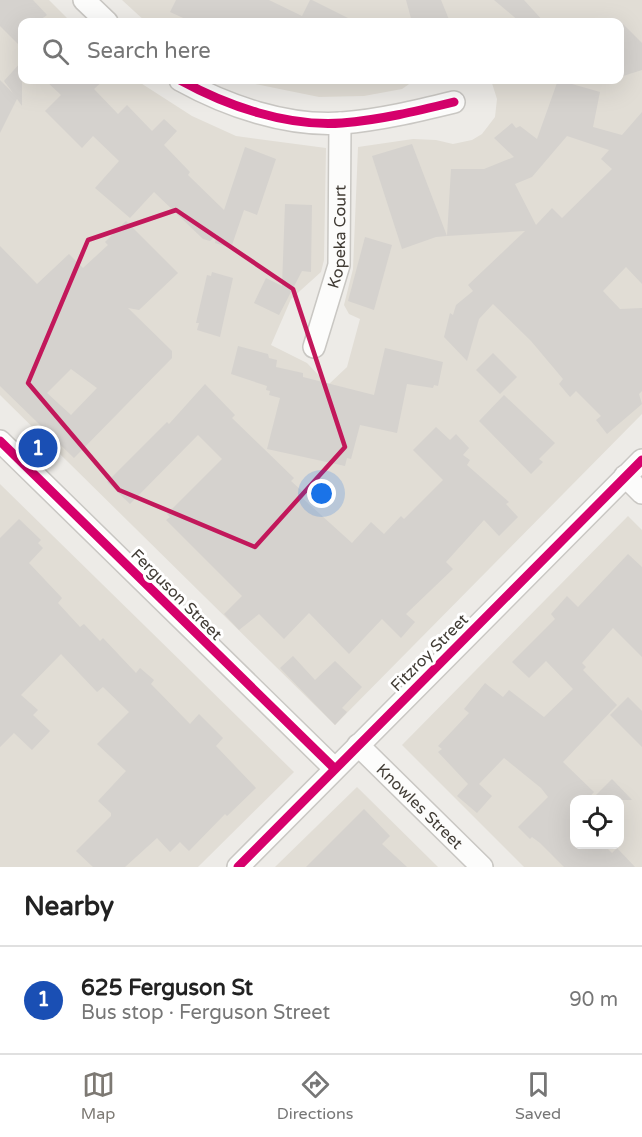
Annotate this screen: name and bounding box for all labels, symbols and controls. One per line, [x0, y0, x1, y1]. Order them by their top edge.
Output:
search box [18, 18, 624, 84]
icon: search [39, 35, 72, 68]
text: Search here [87, 38, 211, 64]
street label: Kopeka Court [323, 185, 351, 291]
pin: 1 [18, 426, 57, 470]
your location [307, 479, 336, 508]
street label: Ferguson Street [126, 545, 226, 645]
street label: Fitzroy Street [387, 610, 473, 696]
street label: Knowles Street [372, 760, 467, 854]
map controls [570, 795, 624, 849]
button: locate [570, 795, 624, 849]
text: Nearby [24, 891, 114, 922]
text: 625 Ferguson St [81, 975, 253, 1001]
text: 1 [37, 988, 50, 1012]
text: 90 m [569, 988, 618, 1012]
text: Bus stop · Ferguson Street [81, 1001, 330, 1025]
tab: Map [81, 1068, 115, 1124]
tab: Directions [277, 1068, 353, 1124]
tab: Saved [515, 1068, 561, 1124]

